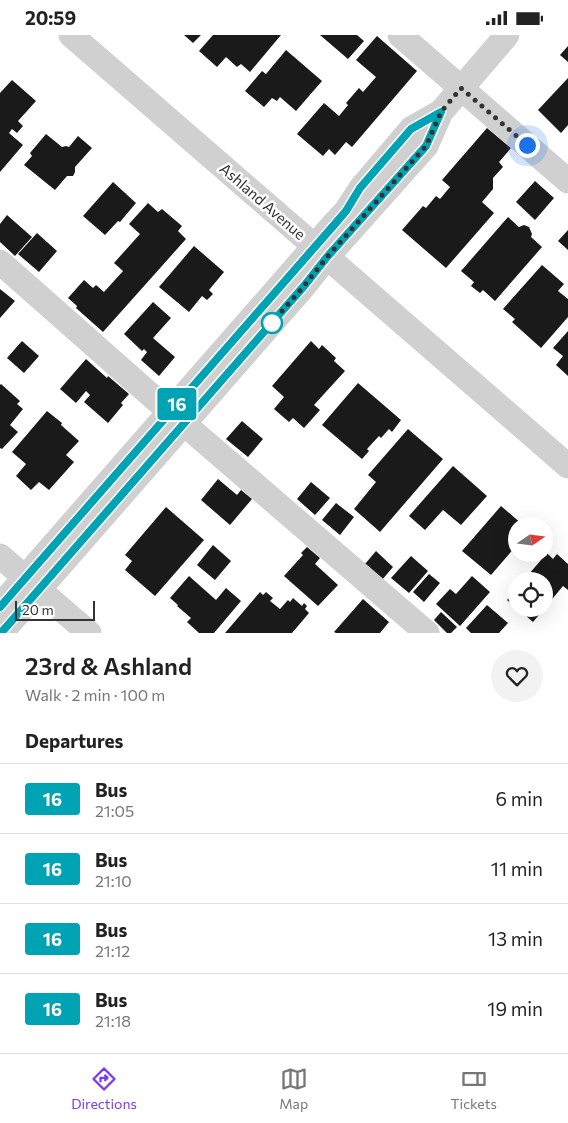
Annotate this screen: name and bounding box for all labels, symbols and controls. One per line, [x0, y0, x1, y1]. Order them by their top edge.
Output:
text: 20:59 [25, 6, 76, 29]
your location [515, 133, 540, 158]
street label: Ashland Avenue [217, 159, 310, 243]
unlabelled marker [261, 312, 283, 334]
line badge: 16 [154, 388, 200, 420]
text: 16 [167, 393, 187, 415]
north arrow [508, 517, 552, 563]
map controls [508, 517, 553, 617]
button: locate [508, 572, 553, 617]
scale bar [15, 598, 95, 621]
text: 20 m [22, 601, 54, 618]
button: heart [491, 650, 543, 702]
text: 23rd & Ashland [25, 651, 192, 680]
text: Walk · 2 min · 100 m [25, 685, 165, 704]
text: Departures [25, 729, 123, 752]
text: Bus [95, 778, 127, 801]
text: 6 min [495, 787, 543, 810]
text: 16 [43, 788, 62, 810]
text: 21:05 [95, 801, 134, 820]
text: Bus [95, 848, 127, 871]
text: 11 min [491, 857, 543, 880]
text: 16 [43, 858, 62, 880]
text: 21:10 [95, 871, 132, 890]
text: Bus [95, 918, 127, 941]
text: 13 min [488, 927, 543, 950]
text: 16 [43, 928, 62, 950]
text: 21:12 [95, 941, 130, 960]
text: Bus [95, 988, 127, 1011]
text: 19 min [487, 997, 543, 1020]
text: 16 [43, 998, 62, 1020]
text: 21:18 [95, 1011, 131, 1030]
tab: Directions [71, 1065, 137, 1112]
tab: Map [279, 1065, 308, 1112]
tab: Tickets [451, 1065, 497, 1112]

